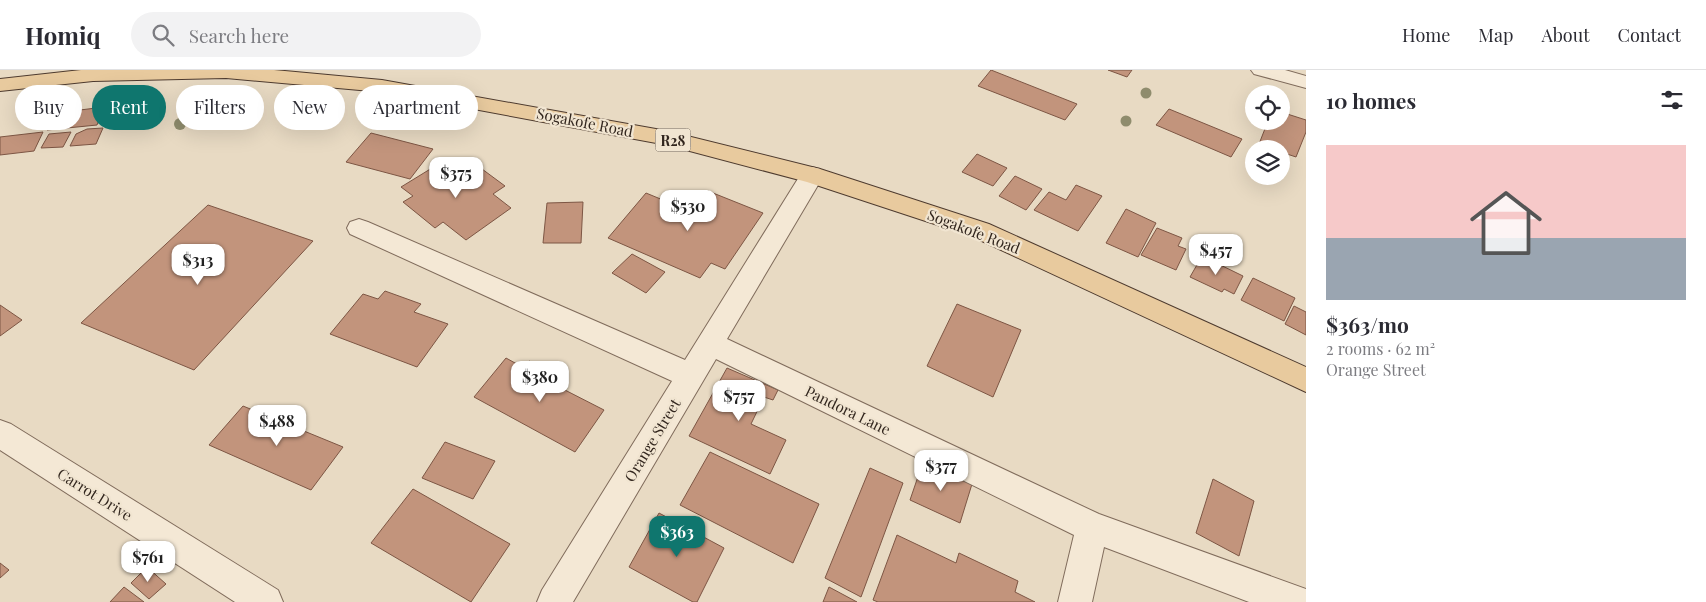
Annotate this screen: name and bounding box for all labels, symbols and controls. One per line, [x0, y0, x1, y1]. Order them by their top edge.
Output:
search box [131, 12, 481, 57]
text: Homiq [25, 19, 101, 51]
icon: search [149, 21, 177, 49]
text: Search here [189, 22, 289, 48]
text: Home [1402, 23, 1450, 47]
text: Map [1478, 23, 1513, 47]
text: About [1541, 23, 1590, 47]
text: Contact [1618, 23, 1681, 47]
chip: Buy [15, 85, 82, 130]
chip: Rent [92, 85, 166, 130]
chip: Filters [176, 85, 264, 130]
chip: New [274, 85, 345, 130]
chip: Apartment [355, 85, 478, 130]
map controls [1245, 85, 1290, 185]
button: locate [1245, 85, 1290, 130]
text: 10 homes [1326, 86, 1416, 114]
icon: filters [1658, 86, 1686, 114]
street label: Sogakofe Road [535, 103, 635, 141]
road number: R28 [656, 128, 690, 152]
button: layers [1245, 140, 1290, 185]
pin: $375 [426, 156, 486, 199]
text: $375 [440, 162, 472, 183]
icon: home [1461, 178, 1551, 268]
pin: $530 [658, 190, 718, 232]
text: $530 [671, 195, 705, 216]
street label: Sogakofe Road [925, 204, 1023, 258]
pin: $457 [1186, 234, 1246, 276]
text: $457 [1200, 239, 1232, 260]
pin: $313 [168, 244, 228, 286]
text: $313 [183, 249, 213, 270]
text: $363/mo [1326, 310, 1409, 338]
text: 2 rooms · 62 m² [1326, 338, 1435, 359]
text: Orange Street [1326, 359, 1426, 380]
pin: $380 [510, 360, 570, 403]
text: $380 [522, 366, 558, 387]
pin: $757 [709, 380, 769, 422]
street label: Pandora Lane [802, 381, 894, 439]
text: $757 [723, 385, 755, 406]
street label: Orange Street [619, 394, 685, 485]
pin: $488 [247, 404, 307, 447]
text: $488 [259, 410, 295, 431]
pin: $377 [911, 450, 971, 492]
text: $377 [925, 455, 957, 476]
street label: Carrot Drive [54, 463, 136, 525]
pin: $363 [647, 516, 707, 558]
text: $363 [660, 521, 694, 542]
pin: $761 [118, 540, 178, 583]
text: $761 [132, 546, 164, 567]

